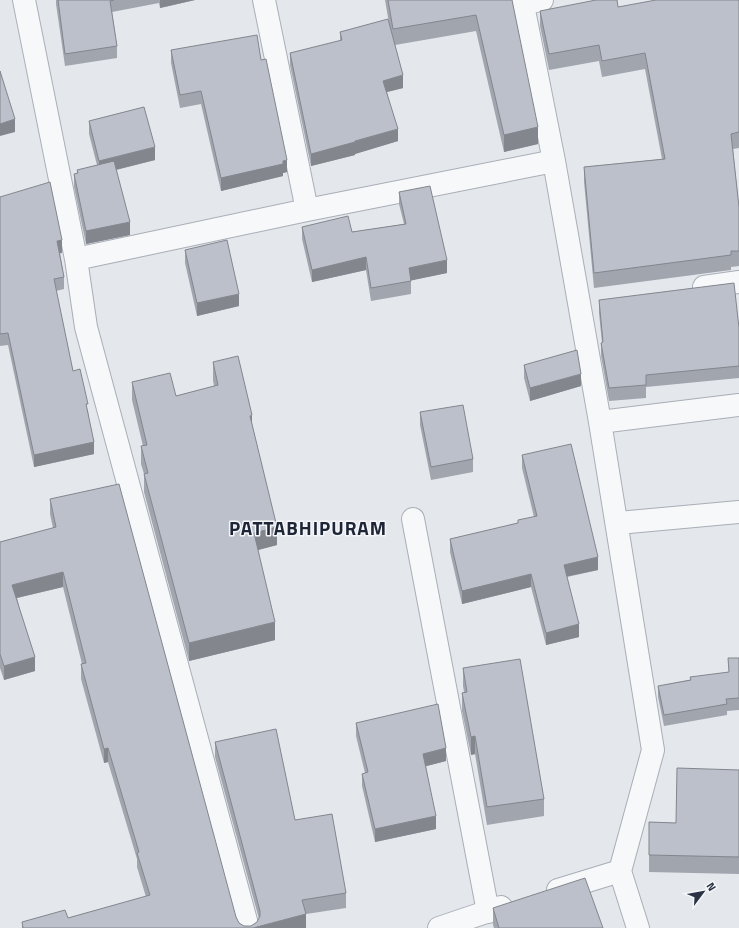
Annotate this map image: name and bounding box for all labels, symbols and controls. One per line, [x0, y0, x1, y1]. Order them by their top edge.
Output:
district label: PATTABHIPURAM [229, 513, 387, 542]
north arrow [683, 872, 723, 912]
text: N [703, 879, 720, 894]

